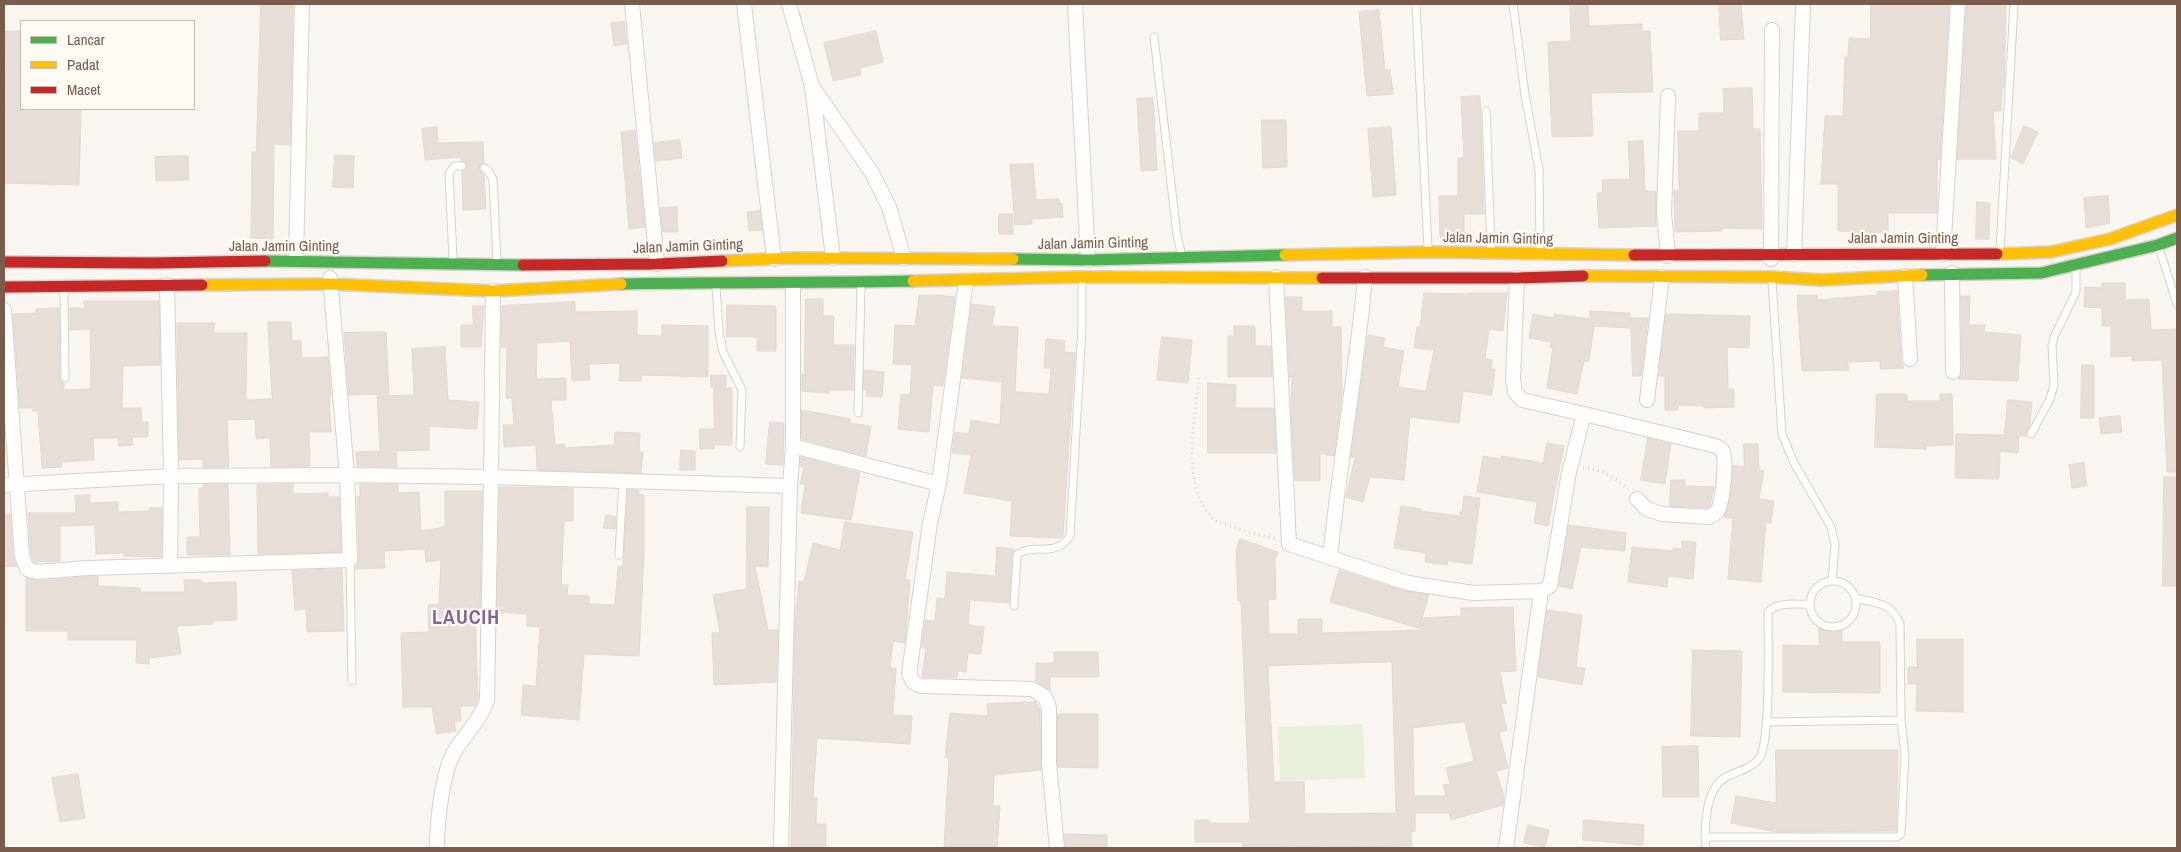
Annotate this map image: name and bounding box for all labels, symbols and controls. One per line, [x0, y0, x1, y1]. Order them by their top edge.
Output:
legend [20, 20, 195, 110]
text: Lancar [67, 29, 105, 50]
text: Padat [67, 54, 99, 75]
text: Macet [67, 79, 101, 100]
street label: Jalan Jamin Ginting [1443, 229, 1553, 249]
street label: Jalan Jamin Ginting [1848, 230, 1958, 248]
street label: Jalan Jamin Ginting [1038, 234, 1148, 254]
street label: Jalan Jamin Ginting [633, 236, 743, 258]
street label: Jalan Jamin Ginting [229, 238, 339, 256]
district label: LAUCIH [431, 607, 501, 631]

